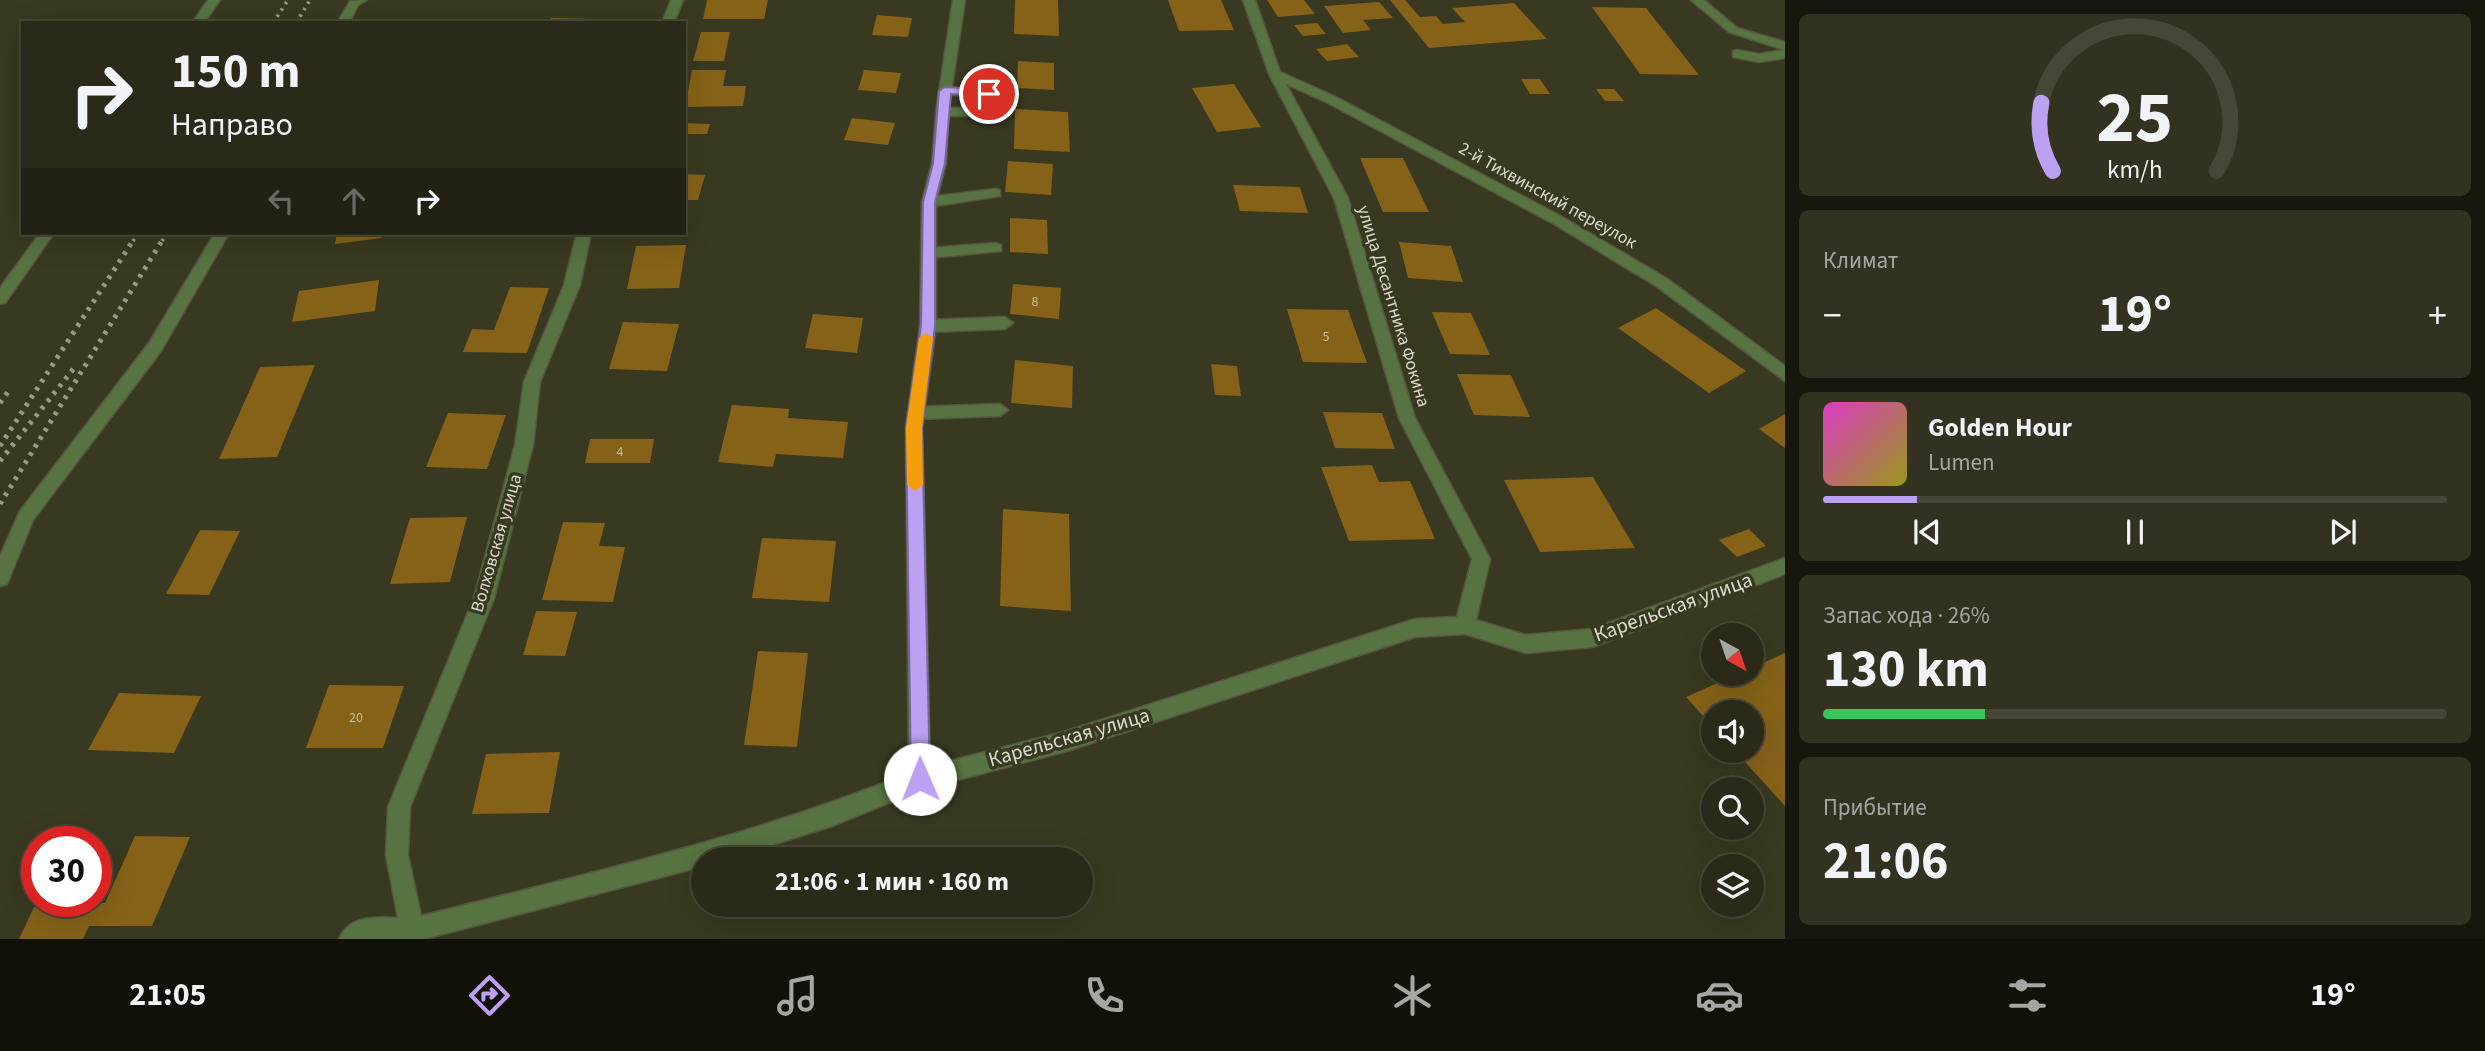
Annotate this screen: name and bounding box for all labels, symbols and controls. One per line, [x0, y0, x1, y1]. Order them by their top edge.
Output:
text: 150 m [171, 37, 300, 107]
icon: right [56, 49, 147, 140]
pin [959, 64, 1019, 124]
text: 25 [2097, 66, 2173, 170]
icon: arrive [970, 75, 1008, 113]
text: Направо [171, 102, 293, 148]
street label: 2-й Тихвинский переулок [1454, 136, 1641, 255]
text: km/h [2107, 152, 2163, 188]
icon: left [262, 182, 300, 220]
icon: ahead [335, 182, 373, 220]
icon: right [408, 182, 446, 220]
street label: улица Десантника Фокина [1351, 202, 1436, 410]
text: Климат [1823, 244, 1898, 277]
text: 19° [2098, 278, 2172, 352]
text: − [1823, 289, 1842, 343]
text: + [2428, 289, 2447, 343]
house number: 8 [1032, 292, 1039, 312]
house number: 5 [1323, 327, 1330, 347]
text: Golden Hour [1928, 409, 2072, 446]
house number: 4 [617, 442, 624, 462]
text: Lumen [1928, 446, 1995, 479]
street label: Волховская улица [465, 471, 528, 615]
icon: previous [1908, 513, 1946, 551]
icon: pause [2116, 513, 2154, 551]
icon: next [2324, 513, 2362, 551]
street label: Карельская улица [1590, 564, 1756, 650]
text: Запас хода · 26% [1823, 599, 1990, 632]
north arrow [1701, 623, 1764, 686]
map controls [1701, 623, 1764, 917]
text: 130 km [1823, 633, 1989, 707]
street label: Карельская улица [985, 700, 1153, 774]
button: sound [1701, 700, 1764, 763]
house number: 20 [349, 708, 363, 728]
position arrow [883, 742, 957, 816]
button: search [1701, 777, 1764, 840]
text: Прибытие [1823, 791, 1927, 824]
text: 21:06 [1823, 825, 1948, 899]
speed limit sign: 30 [21, 826, 112, 917]
button: layers [1701, 854, 1764, 917]
text: 21:06 · 1 мин · 160 m [775, 863, 1009, 900]
icon: directions [465, 971, 514, 1020]
icon: music [773, 971, 822, 1020]
icon: phone [1080, 971, 1129, 1020]
icon: climate [1388, 971, 1437, 1020]
icon: car [1695, 971, 1744, 1020]
icon: filters [2003, 971, 2052, 1020]
text: 21:05 [129, 972, 206, 1018]
text: 19° [2310, 972, 2356, 1018]

